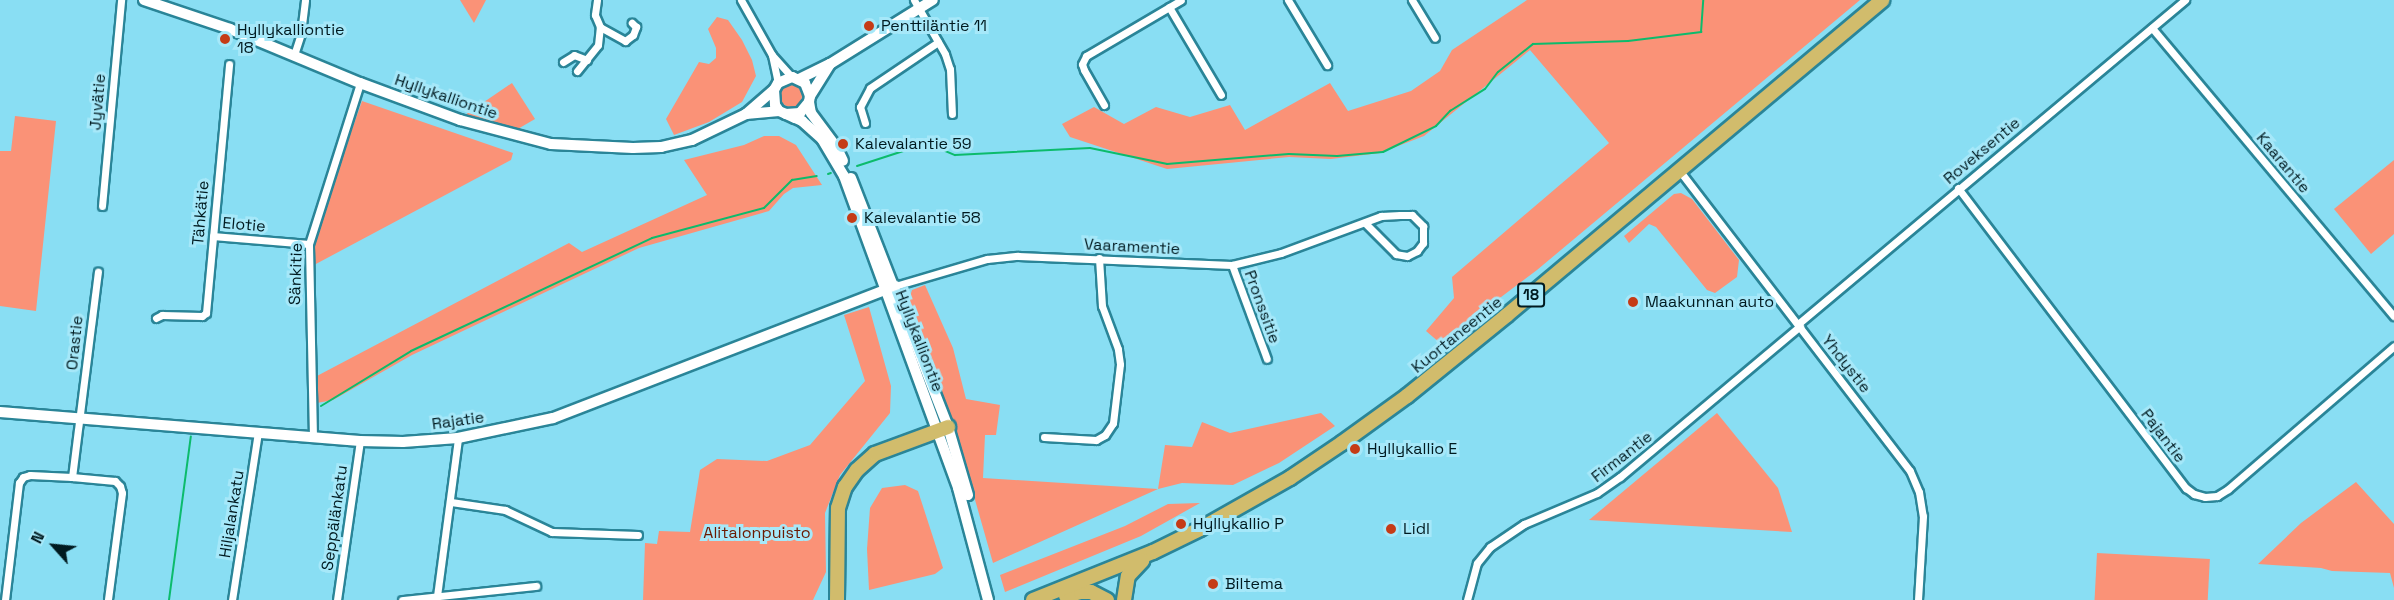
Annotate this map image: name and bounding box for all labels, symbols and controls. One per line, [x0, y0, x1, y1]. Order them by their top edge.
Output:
place label: Penttiläntie 11 [881, 16, 987, 36]
marker: Penttiläntie 11 [862, 19, 876, 33]
place label: Hyllykalliontie 18 [237, 20, 345, 58]
marker: Hyllykalliontie 18 [218, 32, 232, 46]
street label: Hyllykalliontie [392, 70, 500, 124]
street label: Jyvätie [86, 73, 110, 131]
street label: Roveksentie [1940, 113, 2024, 189]
street label: Kaarantie [2252, 129, 2314, 197]
place label: Kalevalantie 59 [855, 134, 972, 154]
marker: Kalevalantie 59 [836, 137, 850, 151]
street label: Tähkätie [189, 180, 213, 246]
place label: Kalevalantie 58 [864, 208, 981, 228]
marker: Kalevalantie 58 [845, 211, 859, 225]
street label: Elotie [222, 214, 266, 236]
street label: Vaaramentie [1083, 235, 1181, 259]
street label: Sänkitie [285, 243, 307, 305]
street label: Pronssitie [1240, 268, 1284, 346]
road number: 18 [1516, 283, 1546, 307]
street label: Hyllykalliontie [891, 287, 947, 395]
place label: Maakunnan auto [1645, 292, 1774, 312]
street label: Kuortaneentie [1408, 293, 1506, 377]
marker: Maakunnan auto [1626, 295, 1640, 309]
street label: Orastie [63, 315, 87, 371]
street label: Yhdystie [1817, 331, 1875, 397]
street label: Pajantie [2137, 405, 2189, 467]
street label: Rajatie [431, 408, 485, 434]
street label: Firmantie [1588, 427, 1656, 487]
place label: Hyllykallio E [1367, 439, 1457, 459]
marker: Hyllykallio E [1348, 442, 1362, 456]
street label: Seppälänkatu [318, 464, 352, 572]
street label: Hiljalankatu [216, 469, 248, 559]
place label: Hyllykallio P [1193, 514, 1284, 534]
north arrow [24, 516, 84, 576]
marker: Hyllykallio P [1174, 517, 1188, 531]
place label: Lidl [1403, 519, 1430, 539]
marker: Lidl [1384, 522, 1398, 536]
park label: Alitalonpuisto [703, 523, 811, 543]
text: N [26, 528, 49, 547]
place label: Biltema [1225, 574, 1283, 594]
marker: Biltema [1206, 577, 1220, 591]

